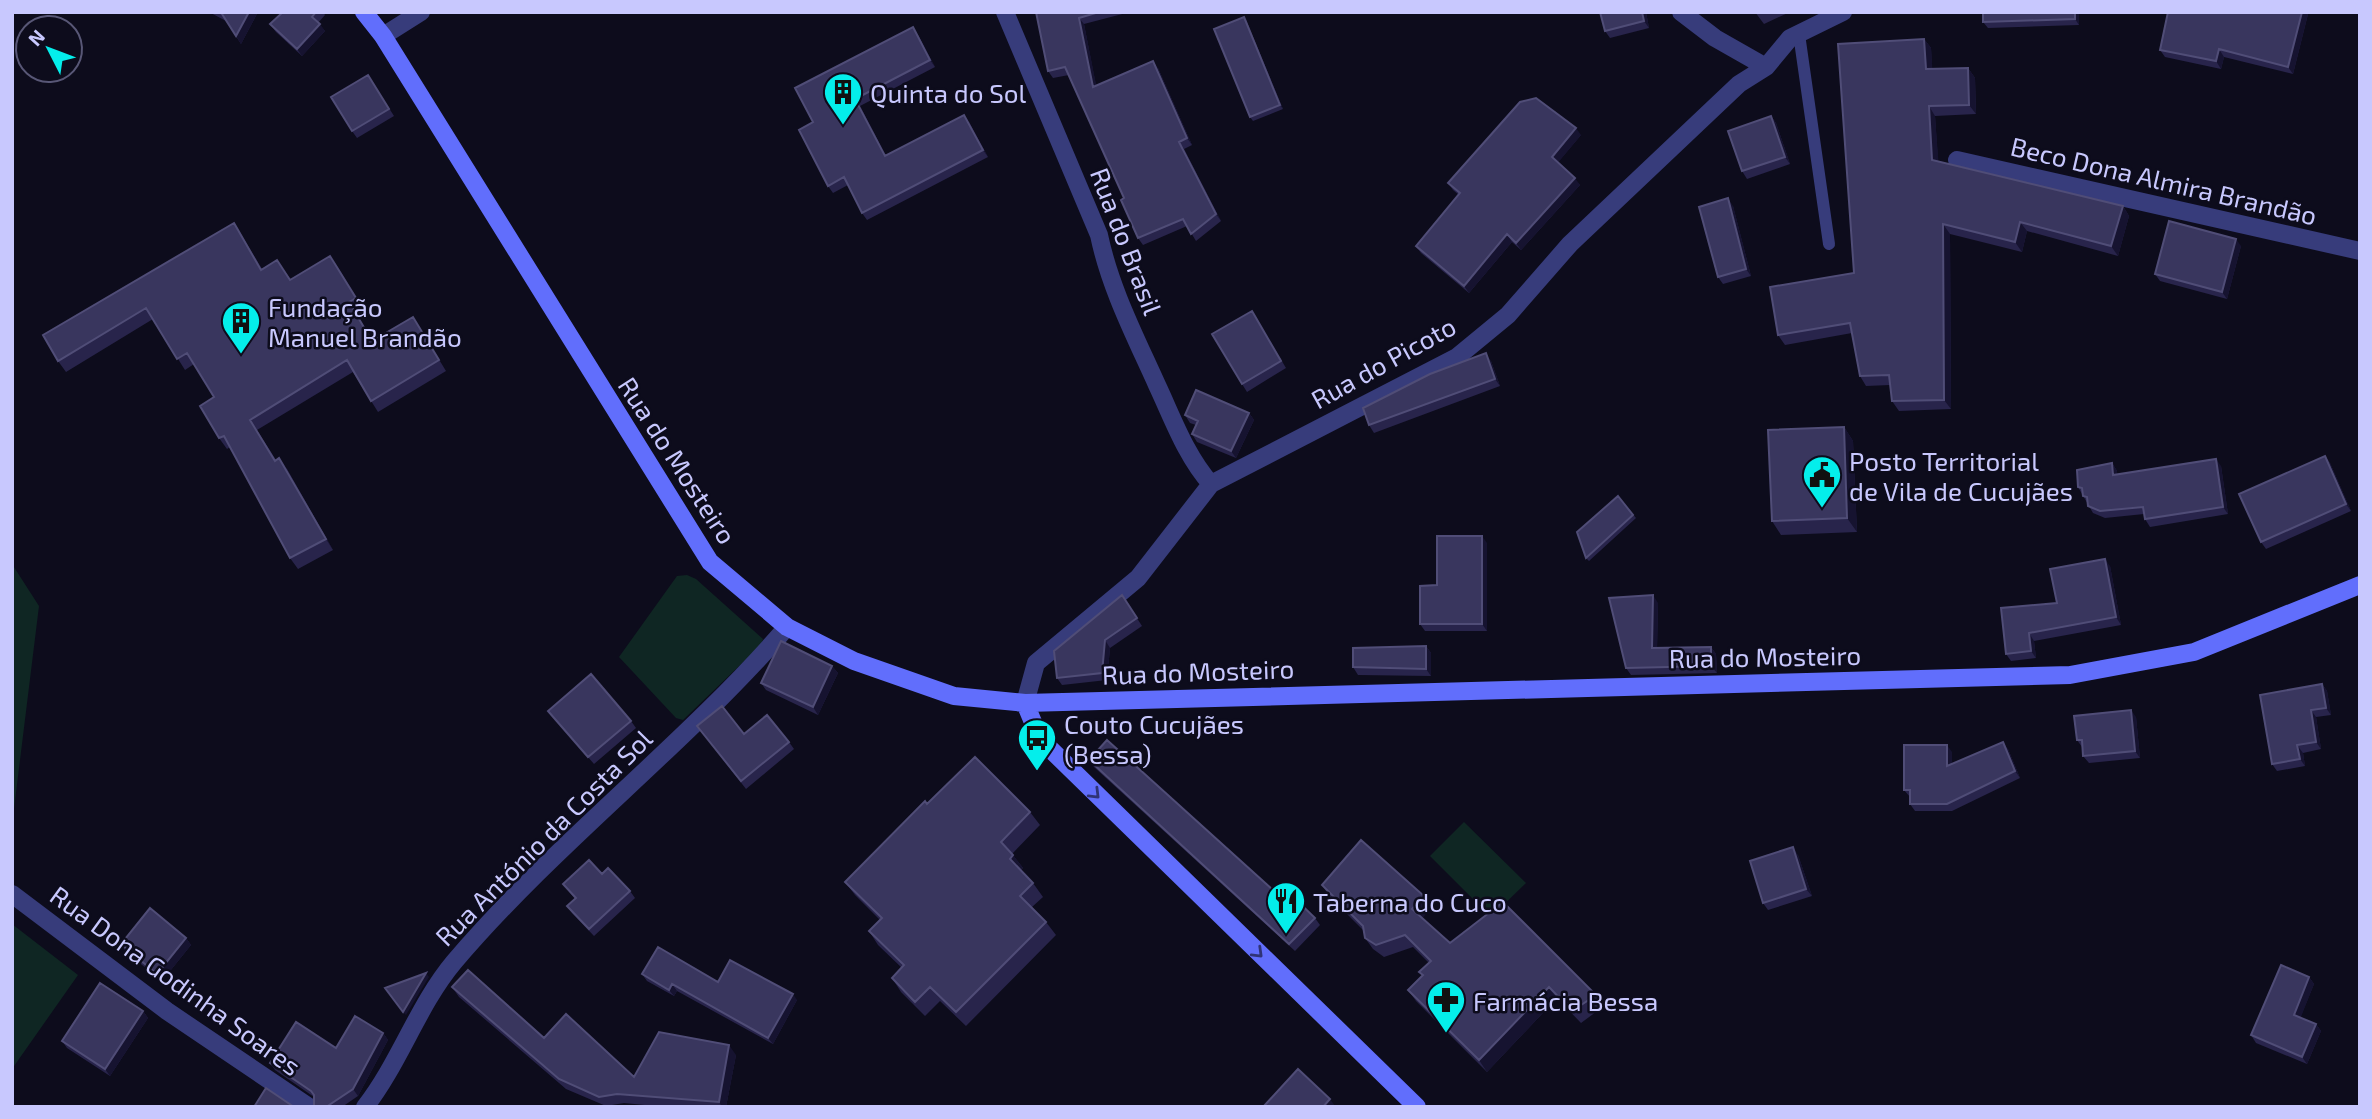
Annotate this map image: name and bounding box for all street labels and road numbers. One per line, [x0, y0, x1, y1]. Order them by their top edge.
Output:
street label: Beco Dona Almira Brandão [2008, 130, 2320, 230]
street label: Rua do Brasil [1085, 163, 1169, 319]
street label: Rua do Picoto [1305, 310, 1461, 414]
street label: Rua do Mosteiro [613, 371, 743, 549]
street label: Rua do Mosteiro [1669, 639, 1861, 673]
street label: Rua do Mosteiro [1101, 652, 1295, 690]
street label: Rua António da Costa Sol [428, 722, 658, 952]
street label: Rua Dona Godinha Soares [45, 879, 307, 1081]

